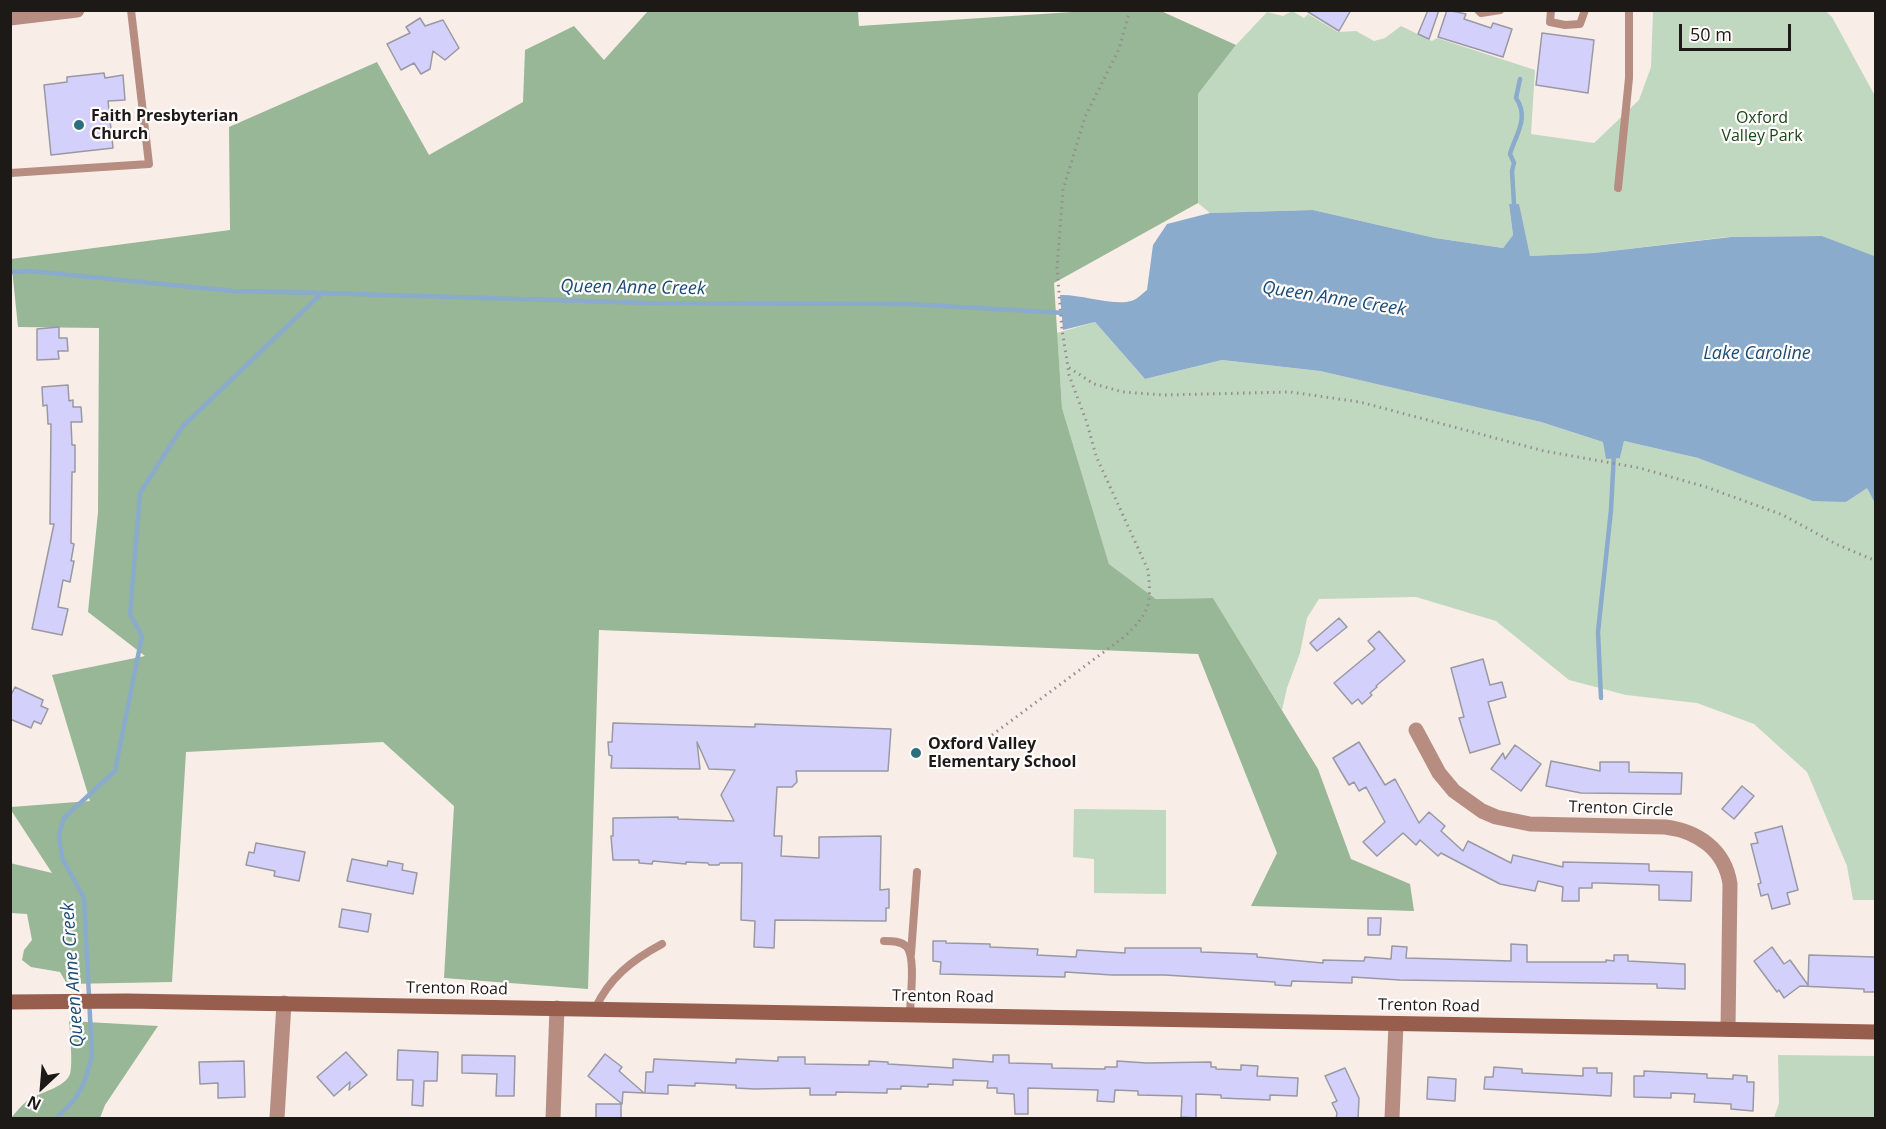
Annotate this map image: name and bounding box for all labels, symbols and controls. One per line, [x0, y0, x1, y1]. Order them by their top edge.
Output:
scale bar [1682, 12, 1794, 50]
text: 50 m [1690, 22, 1732, 46]
place label: Faith Presbyterian Church [91, 106, 239, 144]
park label: Oxford Valley Park [1721, 108, 1803, 146]
marker: Faith Presbyterian Church [72, 118, 86, 132]
water label: Queen Anne Creek [560, 276, 706, 300]
water label: Queen Anne Creek [1261, 277, 1407, 321]
water label: Lake Caroline [1703, 343, 1811, 365]
place label: Oxford Valley Elementary School [928, 734, 1076, 772]
marker: Oxford Valley Elementary School [909, 746, 923, 760]
street label: Trenton Circle [1568, 798, 1674, 820]
water label: Queen Anne Creek [57, 902, 89, 1048]
street label: Trenton Road [406, 979, 508, 999]
street label: Trenton Road [892, 987, 994, 1007]
street label: Trenton Road [1378, 996, 1480, 1016]
north arrow [12, 1057, 72, 1117]
text: N [23, 1090, 45, 1116]

